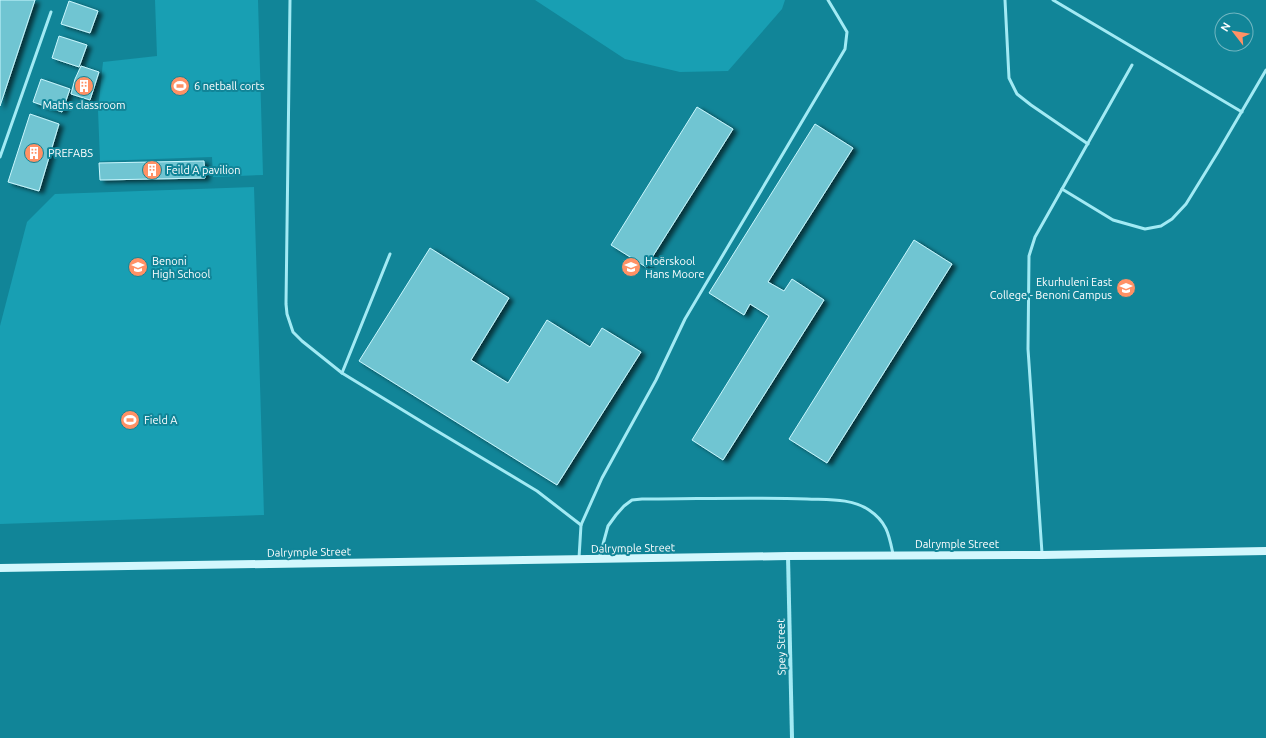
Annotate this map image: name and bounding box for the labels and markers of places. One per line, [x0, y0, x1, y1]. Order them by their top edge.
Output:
building icon: Maths classroom [73, 75, 95, 97]
sports icon: 6 netball corts [169, 75, 191, 97]
place label: 6 netball corts [194, 80, 265, 92]
place label: Maths classroom [43, 99, 125, 111]
building icon: PREFABS [23, 142, 45, 164]
place label: PREFABS [48, 147, 93, 159]
building icon: Feild A pavilion [141, 159, 163, 181]
place label: Feild A pavilion [166, 164, 240, 176]
place label: Benoni High School [152, 255, 210, 280]
place label: Hoërskool Hans Moore [645, 255, 705, 280]
school or university icon: Benoni High School [127, 256, 149, 278]
school or university icon: Hoërskool Hans Moore [620, 256, 642, 278]
place label: Ekurhuleni East College - Benoni Campus [990, 276, 1113, 301]
school or university icon: Ekurhuleni East College - Benoni Campus [1115, 277, 1137, 299]
sports icon: Field A [119, 409, 141, 431]
place label: Field A [144, 414, 178, 426]

